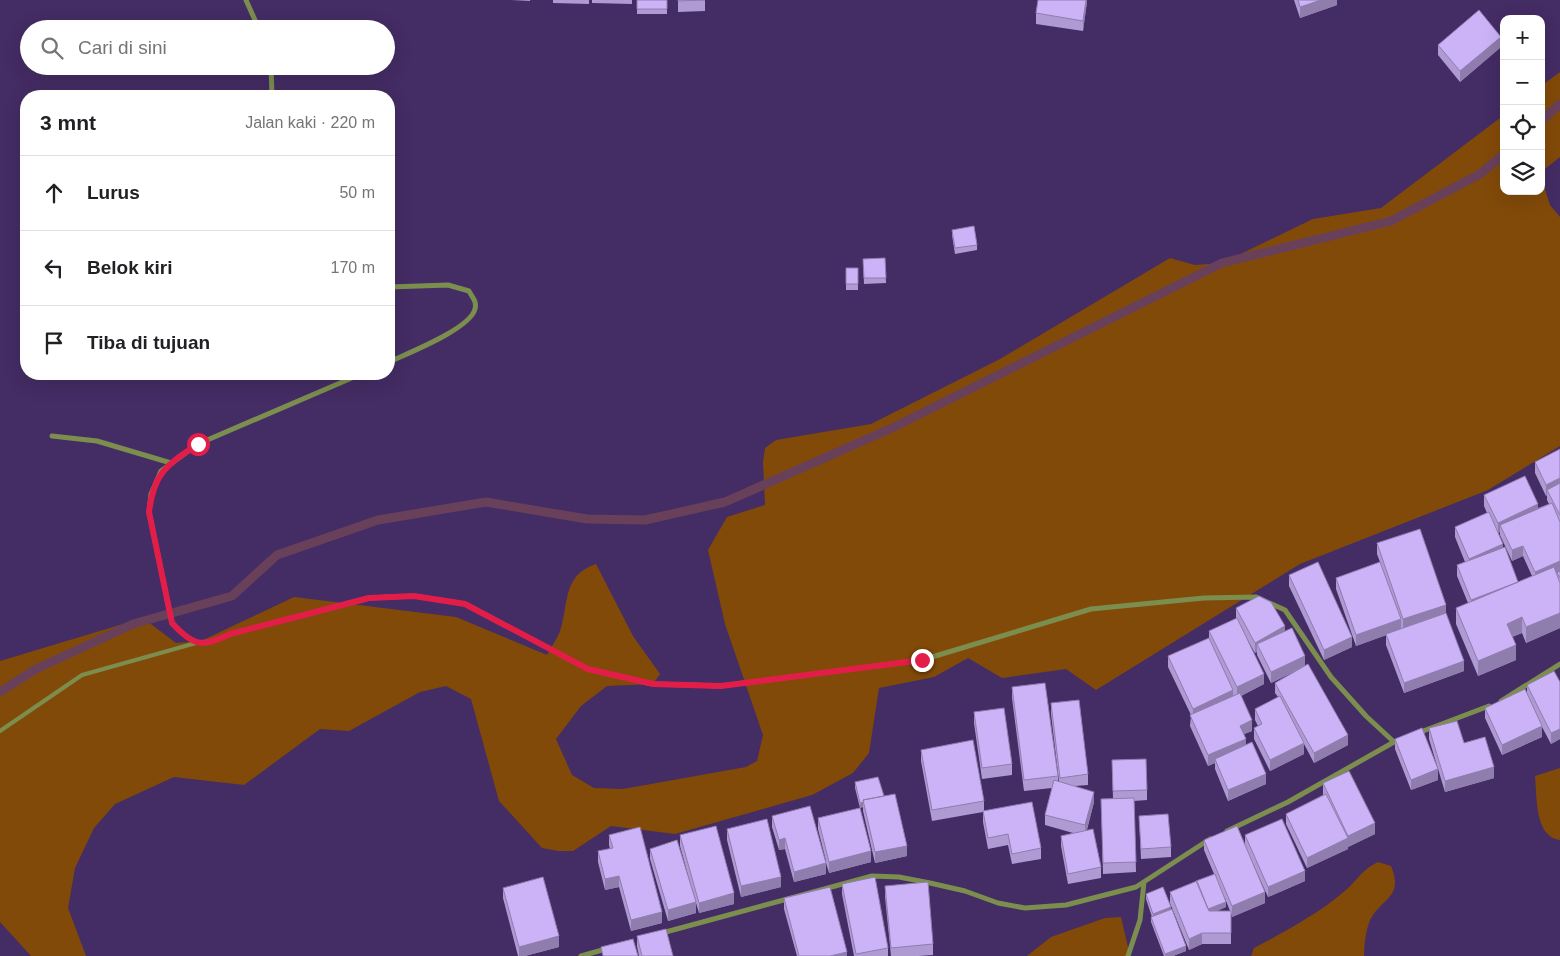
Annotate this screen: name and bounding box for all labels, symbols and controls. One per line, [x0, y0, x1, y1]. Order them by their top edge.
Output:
map controls [1500, 15, 1545, 195]
button: + [1500, 15, 1545, 60]
search box [20, 20, 395, 75]
icon: search [38, 34, 66, 62]
text: Cari di sini [78, 37, 167, 58]
button: − [1500, 60, 1545, 105]
button: locate [1500, 105, 1545, 150]
text: 3 mnt [40, 111, 96, 134]
text: Jalan kaki · 220 m [245, 114, 375, 131]
button: layers [1500, 150, 1545, 195]
icon: ahead [40, 179, 68, 207]
text: Lurus [87, 182, 140, 203]
text: 50 m [339, 184, 375, 201]
icon: left [40, 254, 68, 282]
text: Belok kiri [87, 257, 173, 278]
text: 170 m [331, 259, 375, 276]
icon: arrive [40, 329, 68, 357]
text: Tiba di tujuan [87, 332, 210, 353]
route start [187, 433, 210, 456]
route end [911, 649, 934, 672]

